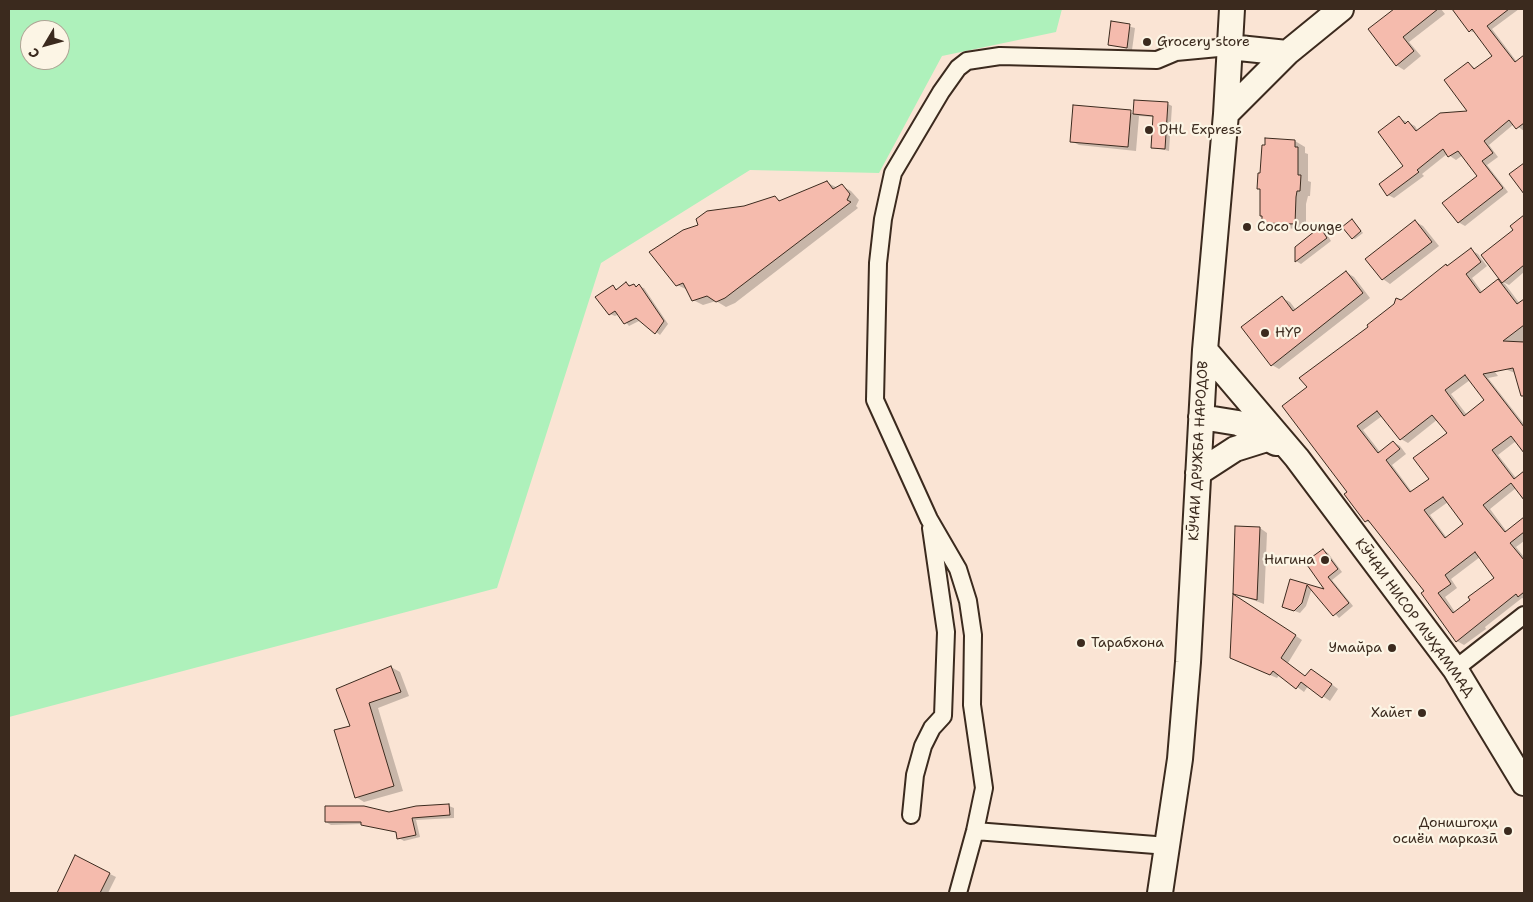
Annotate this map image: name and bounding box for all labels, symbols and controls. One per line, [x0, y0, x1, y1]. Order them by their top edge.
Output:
north arrow [20, 20, 70, 70]
place label: Grocery store [1157, 34, 1250, 50]
marker: Grocery store [1141, 36, 1153, 48]
text: С [24, 45, 44, 62]
place label: DHL Express [1159, 122, 1242, 138]
marker: DHL Express [1143, 124, 1155, 136]
place label: Coco Lounge [1257, 219, 1342, 235]
marker: Coco Lounge [1241, 221, 1253, 233]
place label: HYP [1275, 325, 1302, 341]
marker: HYP [1259, 327, 1271, 339]
street label: КӮЧАИ ДРУЖБА НАРОДОВ [1186, 360, 1212, 542]
street label: КӮЧАИ НИСОР МУҲАММАД [1351, 536, 1477, 700]
place label: Нигина [1264, 552, 1315, 568]
marker: Нигина [1319, 554, 1331, 566]
place label: Тарабхона [1091, 635, 1164, 651]
marker: Тарабхона [1075, 637, 1087, 649]
place label: Умайра [1328, 640, 1382, 656]
marker: Умайра [1386, 642, 1398, 654]
place label: Хайет [1371, 705, 1412, 721]
marker: Хайет [1416, 707, 1428, 719]
place label: Донишгоҳи осиёи марказӣ [1392, 815, 1498, 848]
marker: Донишгоҳи осиёи марказӣ [1502, 825, 1514, 837]

